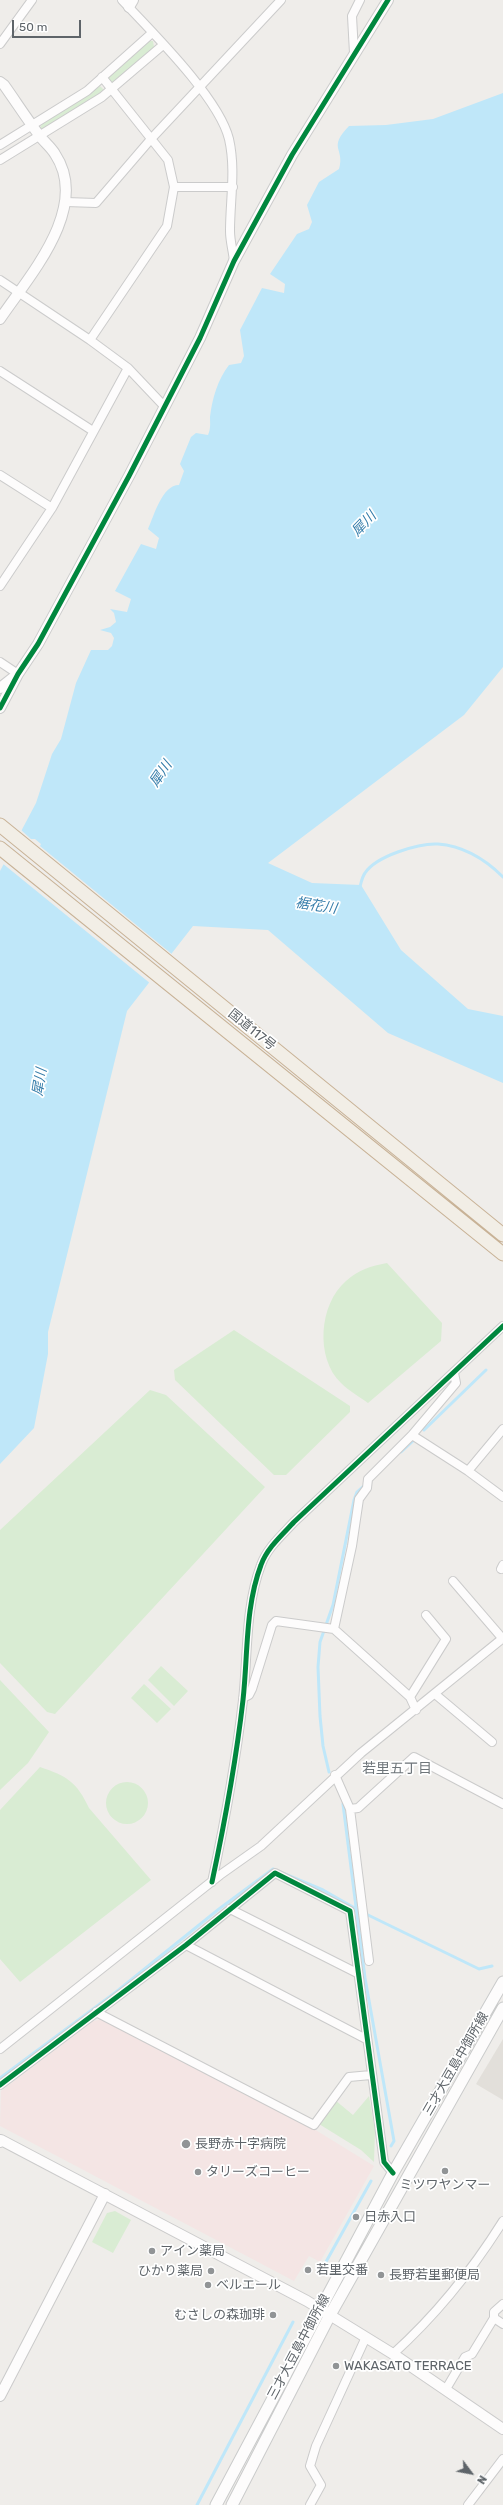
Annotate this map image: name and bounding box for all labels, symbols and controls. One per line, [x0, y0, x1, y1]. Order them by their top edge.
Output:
scale bar [14, 12, 83, 38]
text: 50 m [19, 20, 47, 34]
water label: 犀川 [348, 508, 380, 540]
water label: 犀川 [146, 758, 176, 790]
water label: 裾花川 [294, 894, 338, 918]
street label: 国道117号 [225, 1006, 279, 1054]
water label: 犀川 [30, 1067, 50, 1097]
district label: 若里五丁目 [362, 1761, 432, 1777]
street label: 三才大豆島中御所線 [420, 2009, 492, 2119]
place label: 長野赤十字病院 [195, 2136, 286, 2152]
marker: 長野赤十字病院 [180, 2138, 192, 2150]
place label: タリーズコーヒー [206, 2164, 310, 2180]
marker: ミツワヤンマー [440, 2166, 450, 2176]
marker: タリーズコーヒー [193, 2167, 203, 2177]
place label: ミツワヤンマー [400, 2177, 490, 2193]
place label: 日赤入口 [364, 2209, 416, 2225]
marker: 日赤入口 [351, 2212, 361, 2222]
place label: アイン薬局 [160, 2243, 225, 2259]
marker: アイン薬局 [147, 2246, 157, 2256]
place label: 若里交番 [316, 2262, 368, 2278]
place label: ひかり薬局 [138, 2263, 203, 2279]
marker: 若里交番 [303, 2265, 313, 2275]
marker: ひかり薬局 [206, 2266, 216, 2276]
place label: 長野若里郵便局 [389, 2267, 480, 2283]
marker: 長野若里郵便局 [376, 2270, 386, 2280]
place label: ベルエール [216, 2277, 281, 2293]
marker: ベルエール [203, 2280, 213, 2290]
street label: 三才大豆島中御所線 [265, 2292, 333, 2402]
place label: むさしの森珈琲 [174, 2307, 265, 2323]
marker: むさしの森珈琲 [268, 2310, 278, 2320]
place label: WAKASATO TERRACE [344, 2358, 472, 2374]
marker: WAKASATO TERRACE [331, 2361, 341, 2371]
north arrow [451, 2453, 491, 2493]
text: N [474, 2473, 489, 2486]

